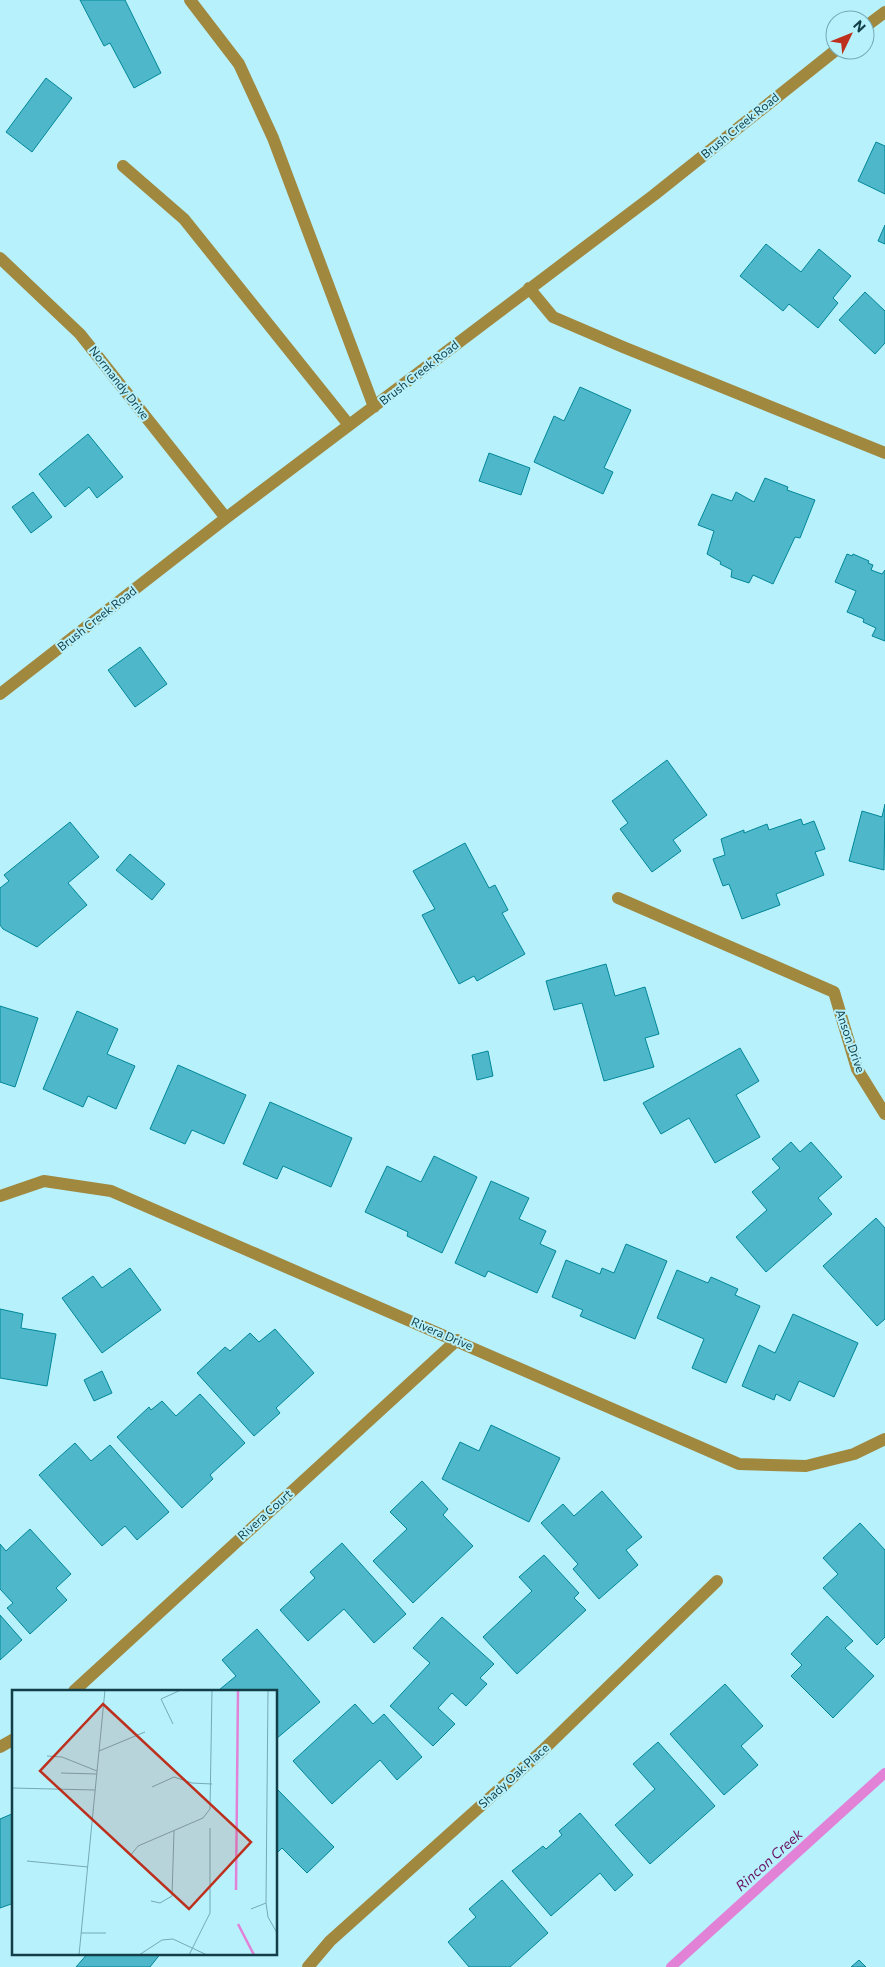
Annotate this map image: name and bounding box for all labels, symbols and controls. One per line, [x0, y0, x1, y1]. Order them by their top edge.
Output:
north arrow [825, 10, 875, 60]
text: N [850, 16, 870, 35]
street label: Brush Creek Road [698, 89, 781, 161]
street label: Brush Creek Road [376, 337, 461, 407]
street label: Normandy Drive [87, 343, 153, 422]
street label: Brush Creek Road [54, 583, 139, 653]
street label: Anson Drive [834, 1007, 868, 1074]
street label: Rivera Drive [409, 1314, 475, 1352]
street label: Rivera Court [234, 1486, 295, 1542]
inset map [12, 1690, 278, 1954]
street label: Shady Oak Place [475, 1740, 551, 1810]
water label: Rincon Creek [732, 1825, 806, 1894]

